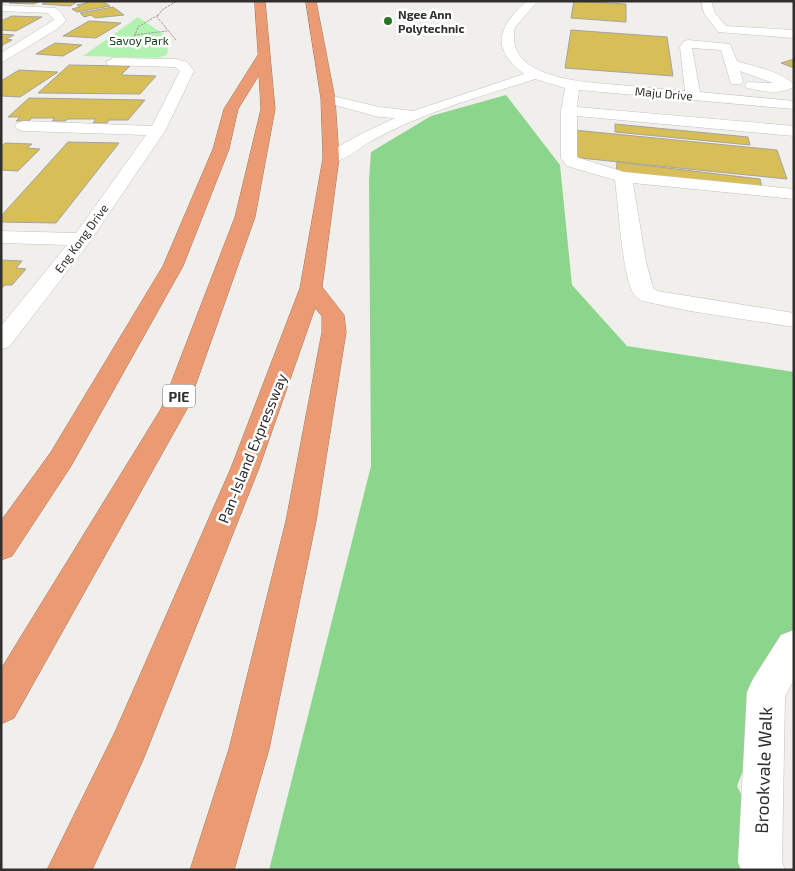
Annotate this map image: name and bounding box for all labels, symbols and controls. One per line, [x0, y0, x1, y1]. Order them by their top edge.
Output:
place label: Ngee Ann Polytechnic [398, 7, 465, 36]
marker: Ngee Ann Polytechnic [382, 15, 394, 27]
park label: Savoy Park [109, 33, 169, 47]
street label: Maju Drive [634, 83, 694, 104]
street label: Eng Kong Drive [51, 201, 111, 275]
street label: Pan-Island Expressway [214, 370, 290, 526]
road number: PIE [163, 384, 195, 408]
street label: Brookvale Walk [750, 706, 776, 834]

